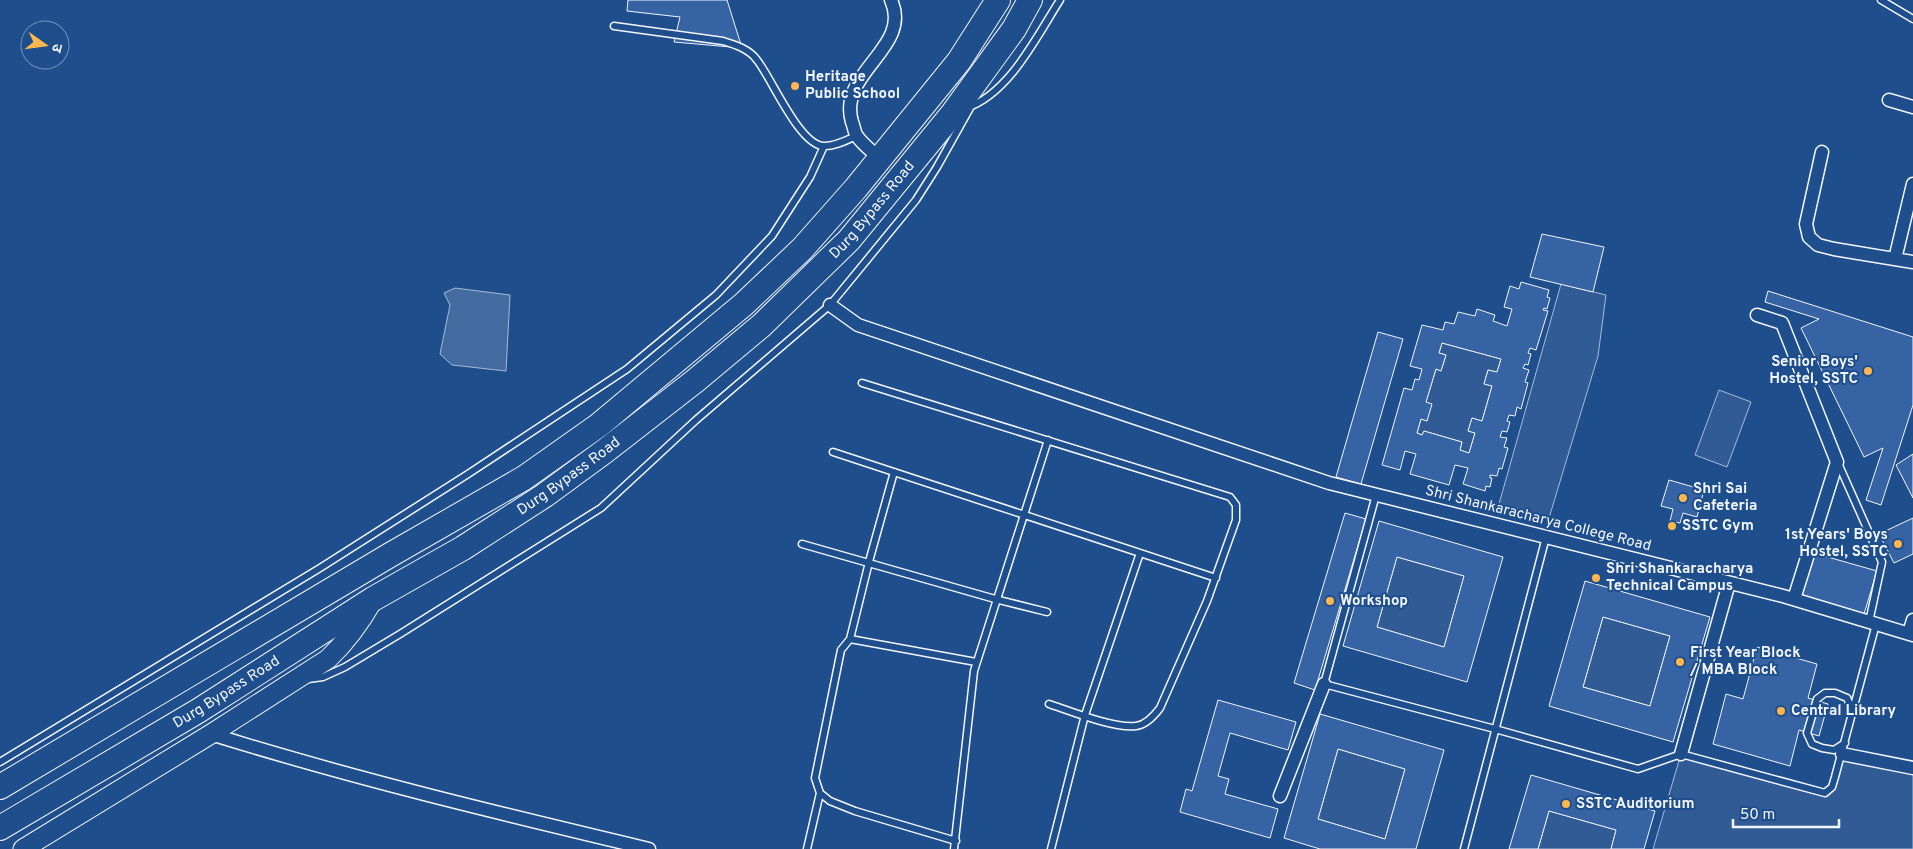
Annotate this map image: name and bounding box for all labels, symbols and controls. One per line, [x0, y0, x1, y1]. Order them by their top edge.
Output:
north arrow [20, 20, 70, 70]
text: उ [47, 42, 65, 55]
place label: Heritage Public School [805, 68, 900, 104]
marker: Heritage Public School [789, 80, 801, 92]
street label: Durg Bypass Road [825, 157, 919, 263]
place label: Senior Boys' Hostel, SSTC [1769, 353, 1858, 389]
marker: Senior Boys' Hostel, SSTC [1862, 365, 1874, 377]
street label: Durg Bypass Road [514, 433, 624, 520]
place label: Shri Sai Cafeteria [1693, 480, 1757, 516]
street label: Shri Shankaracharya College Road [1423, 482, 1653, 556]
marker: Shri Sai Cafeteria [1677, 492, 1689, 504]
place label: SSTC Gym [1682, 517, 1754, 536]
marker: SSTC Gym [1666, 520, 1678, 532]
place label: 1st Years' Boys Hostel, SSTC [1785, 526, 1888, 562]
marker: 1st Years' Boys Hostel, SSTC [1892, 538, 1904, 550]
place label: Shri Shankaracharya Technical Campus [1606, 560, 1753, 596]
marker: Shri Shankaracharya Technical Campus [1590, 572, 1602, 584]
place label: Workshop [1340, 592, 1408, 611]
marker: Workshop [1324, 595, 1336, 607]
place label: First Year Block / MBA Block [1689, 644, 1801, 680]
street label: Durg Bypass Road [170, 652, 283, 733]
marker: First Year Block / MBA Block [1674, 656, 1686, 668]
place label: Central Library [1791, 702, 1897, 721]
marker: Central Library [1775, 705, 1787, 717]
place label: SSTC Auditorium [1576, 795, 1695, 814]
scale bar [1733, 796, 1839, 828]
marker: SSTC Auditorium [1560, 798, 1572, 810]
text: 50 m [1740, 806, 1775, 825]

